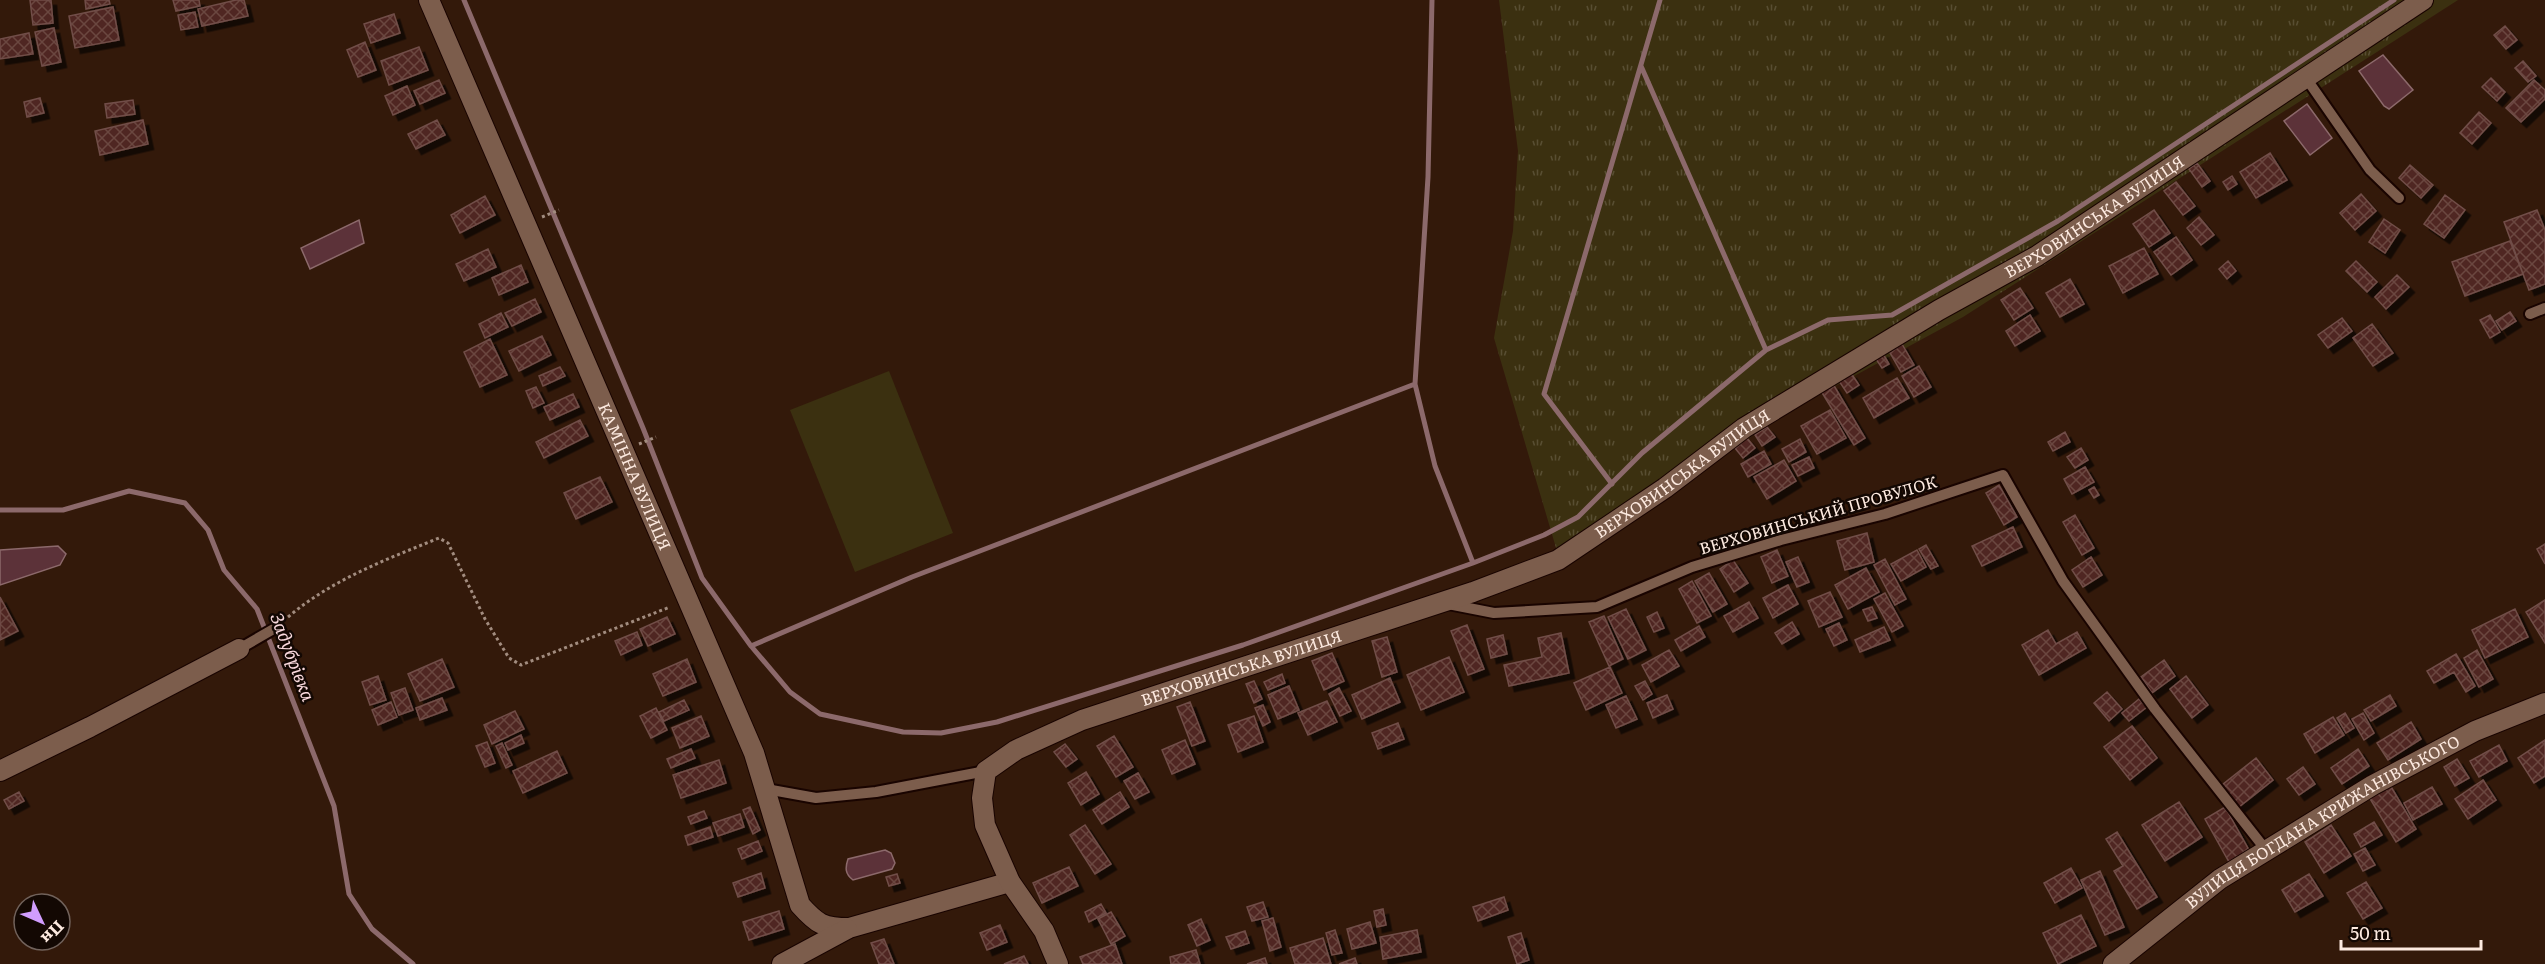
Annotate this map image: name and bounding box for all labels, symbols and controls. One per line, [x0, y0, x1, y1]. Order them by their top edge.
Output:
street label: ВЕРХОВИНСЬКА ВУЛИЦЯ [2000, 149, 2188, 283]
street label: КАМІННА ВУЛИЦЯ [593, 399, 678, 554]
street label: ВЕРХОВИНСЬКА ВУЛИЦЯ [1589, 402, 1774, 543]
street label: ВЕРХОВИНСЬКИЙ ПРОВУЛОК [1696, 469, 1940, 559]
water label: Задубрівка [264, 608, 323, 705]
street label: ВЕРХОВИНСЬКА ВУЛИЦЯ [1138, 623, 1345, 711]
street label: ВУЛИЦЯ БОГДАНА КРИЖАНІВСЬКОГО [2179, 728, 2464, 913]
north arrow [12, 892, 72, 952]
scale bar [2341, 913, 2480, 951]
text: Пн [36, 916, 71, 950]
text: 50 m [2350, 919, 2391, 946]

